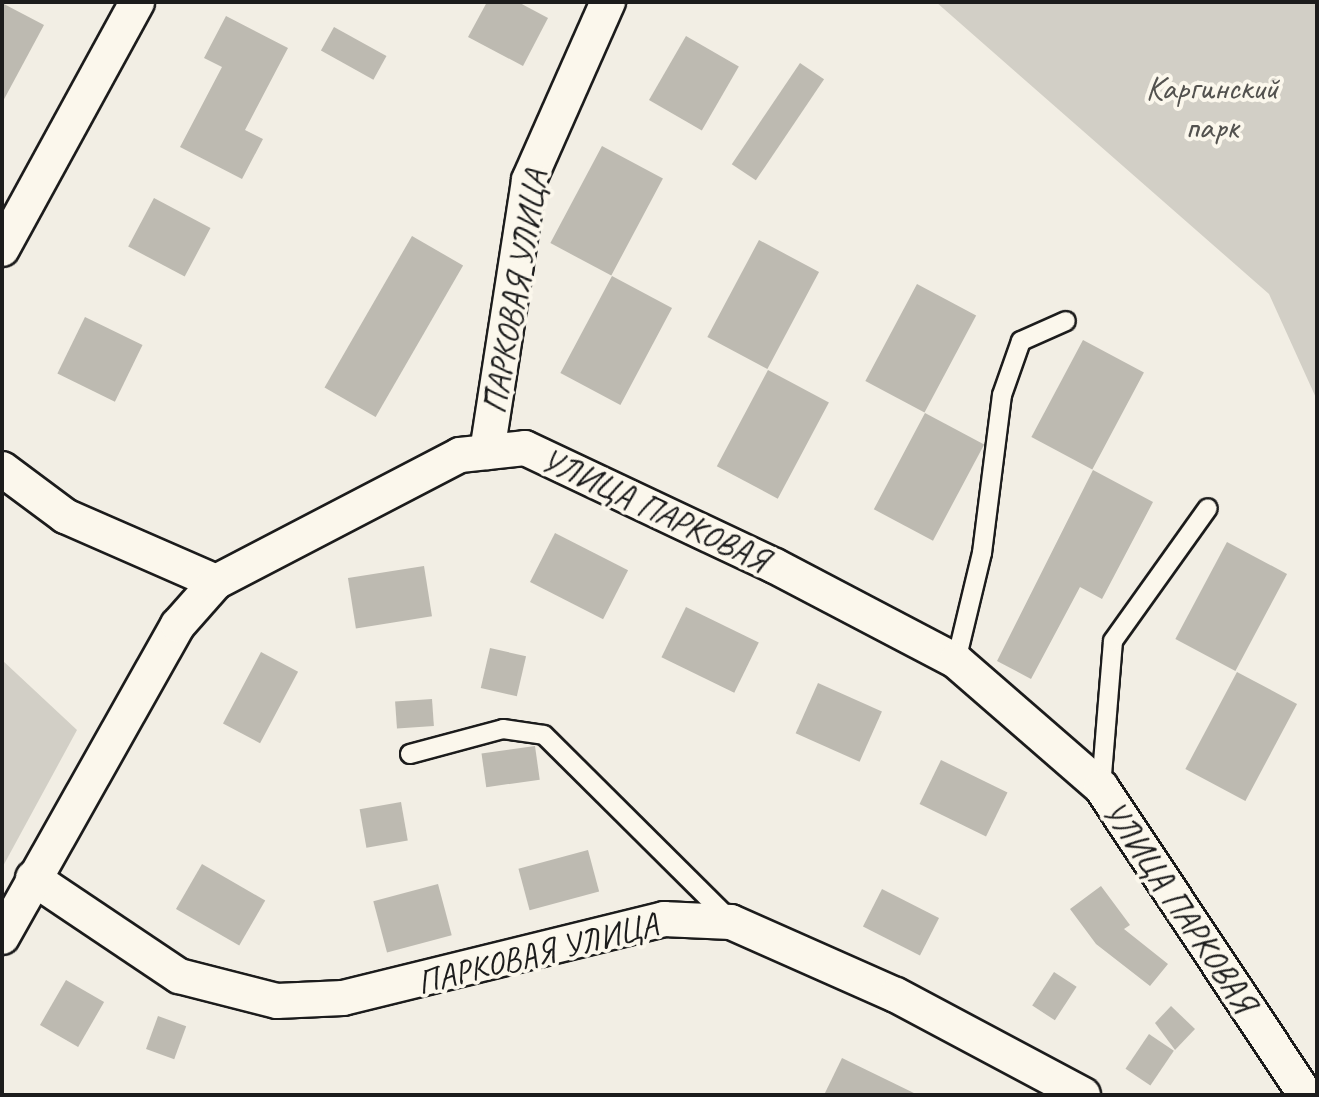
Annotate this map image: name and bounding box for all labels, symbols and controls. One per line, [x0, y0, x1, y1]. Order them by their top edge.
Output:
park label: Каргинский парк [1146, 67, 1278, 146]
street label: ПАРКОВАЯ УЛИЦА [473, 167, 557, 417]
street label: УЛИЦА ПАРКОВАЯ [535, 438, 775, 580]
street label: УЛИЦА ПАРКОВАЯ [1094, 792, 1266, 1020]
street label: ПАРКОВАЯ УЛИЦА [412, 903, 662, 1003]

